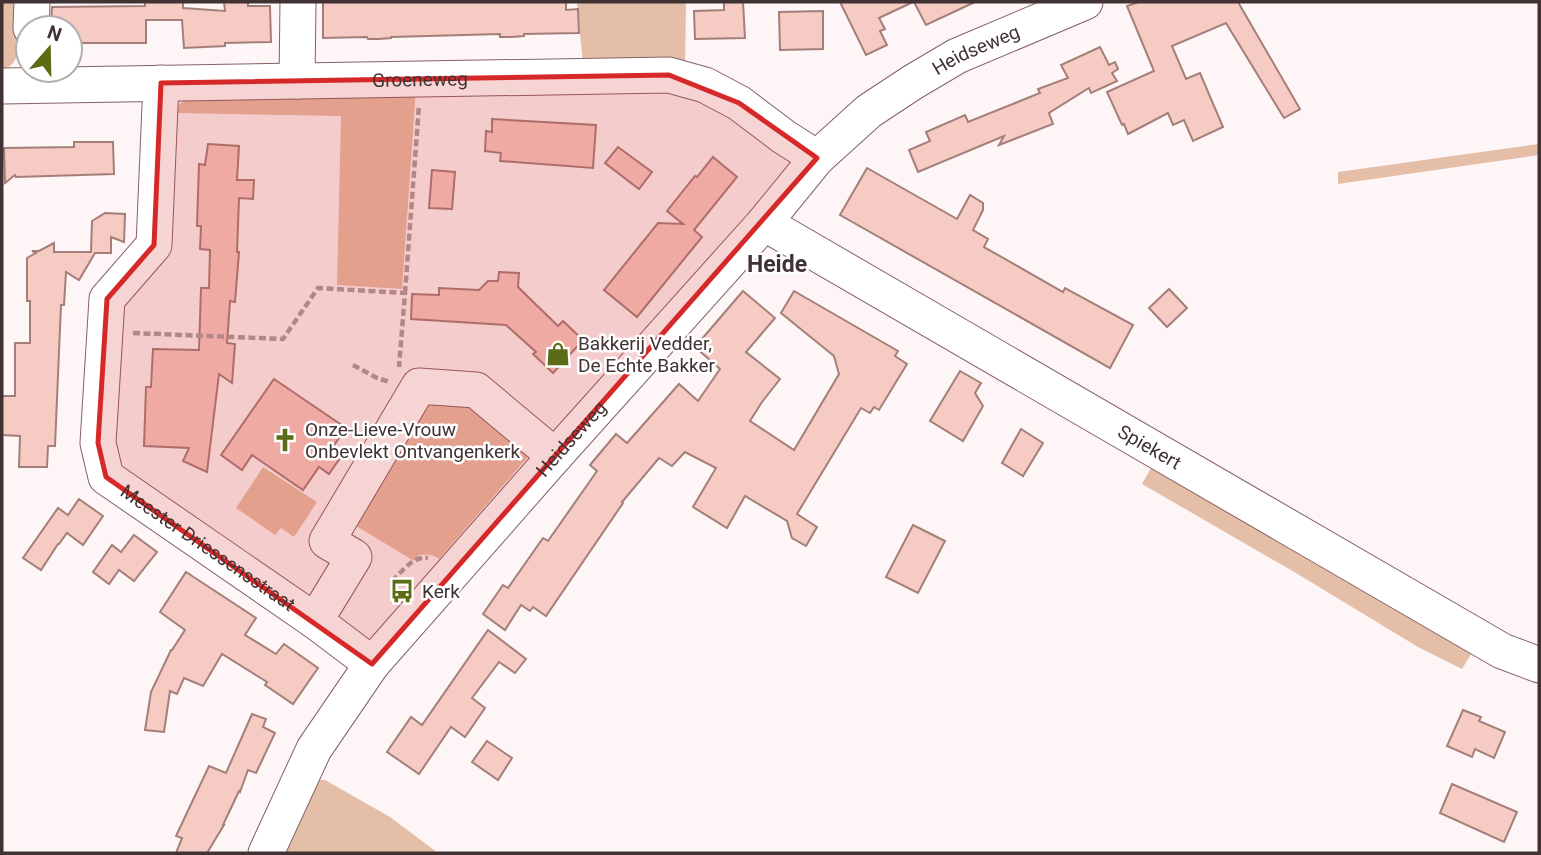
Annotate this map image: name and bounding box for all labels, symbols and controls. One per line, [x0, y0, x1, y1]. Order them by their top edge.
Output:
north arrow [14, 14, 84, 84]
street label: Heidseweg [928, 19, 1023, 80]
text: N [44, 20, 65, 47]
street label: Groeneweg [372, 67, 468, 91]
district label: Heide [747, 251, 807, 278]
place label: Bakkerij Vedder, De Echte Bakker [578, 332, 716, 377]
shop icon: Bakkerij Vedder, De Echte Bakker [544, 340, 572, 368]
street label: Heidseweg [531, 396, 611, 481]
place label: Onze-Lieve-Vrouw Onbevlekt Ontvangenkerk [305, 418, 521, 463]
street label: Spiekert [1114, 419, 1186, 474]
church icon: Onze-Lieve-Vrouw Onbevlekt Ontvangenkerk [271, 426, 299, 454]
street label: Meester Driessensstraat [117, 479, 300, 615]
bus stop icon: Kerk [388, 577, 416, 605]
place label: Kerk [422, 580, 460, 603]

